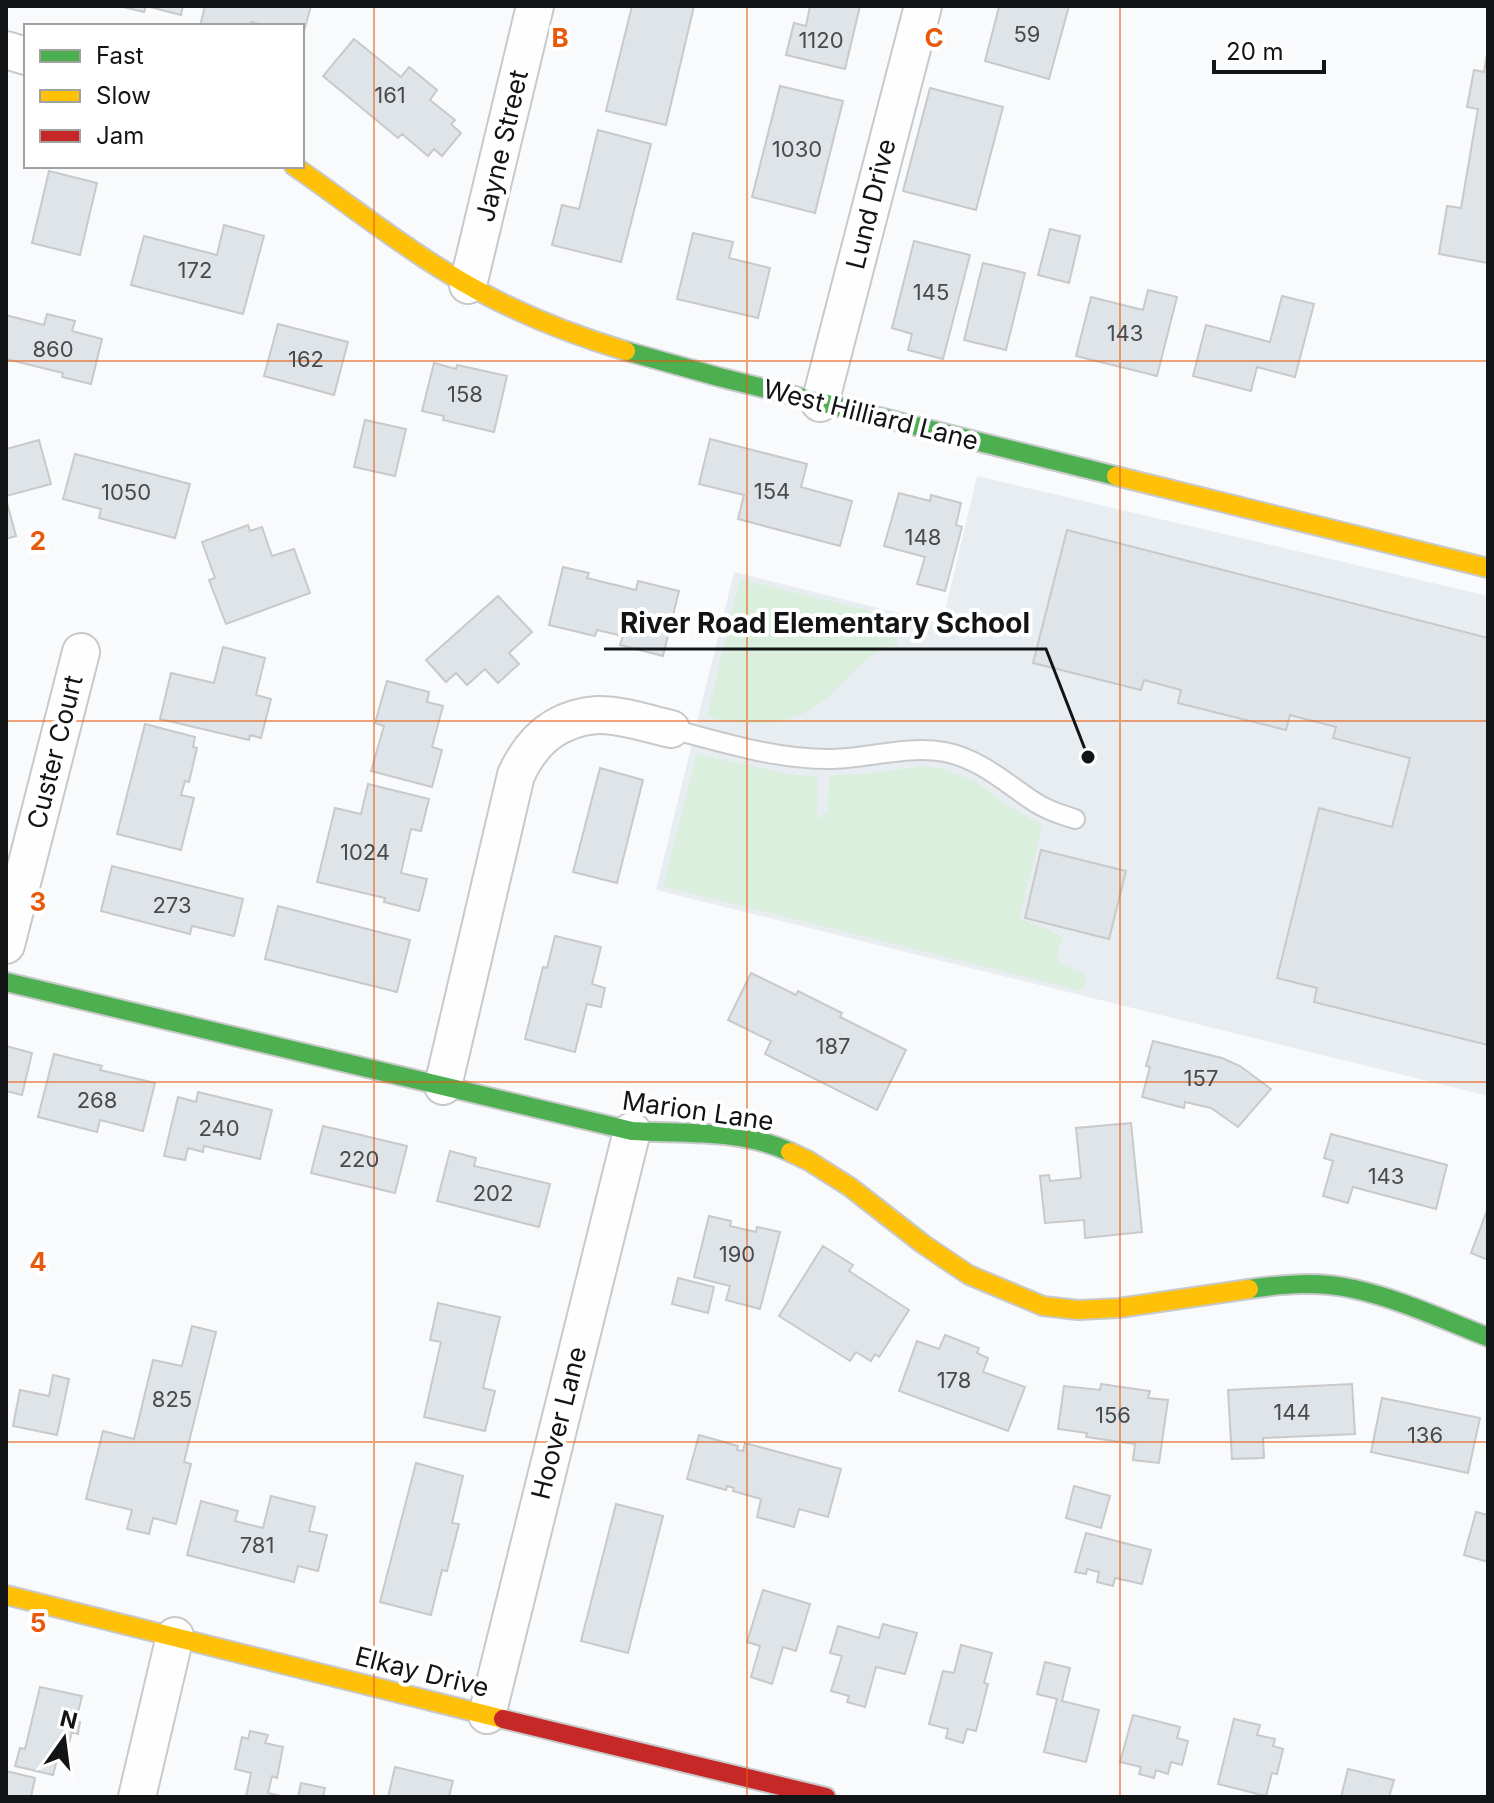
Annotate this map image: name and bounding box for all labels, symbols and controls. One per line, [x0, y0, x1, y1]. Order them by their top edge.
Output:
house number: 59 [1013, 21, 1041, 47]
text: B [551, 22, 569, 53]
text: C [924, 22, 944, 53]
legend [24, 24, 304, 168]
scale bar [1214, 24, 1324, 74]
house number: 1120 [798, 27, 844, 53]
text: 20 m [1226, 37, 1284, 66]
text: Fast [96, 41, 144, 70]
street label: Jayne Street [469, 67, 534, 225]
text: Slow [96, 81, 151, 110]
house number: 161 [374, 82, 406, 108]
text: Jam [96, 121, 144, 150]
house number: 1030 [772, 136, 822, 162]
street label: Lund Drive [839, 136, 902, 272]
house number: 172 [178, 257, 212, 283]
house number: 145 [913, 279, 949, 305]
house number: 143 [1107, 320, 1143, 346]
house number: 860 [32, 336, 74, 362]
house number: 162 [288, 346, 324, 372]
street label: West Hilliard Lane [760, 373, 982, 456]
house number: 158 [447, 381, 483, 407]
house number: 154 [754, 478, 790, 504]
house number: 1050 [101, 479, 151, 505]
house number: 148 [905, 524, 941, 550]
text: 2 [30, 525, 46, 556]
callout: River Road Elementary School [604, 597, 1046, 649]
text: River Road Elementary School [620, 606, 1030, 640]
street label: Custer Court [20, 672, 89, 832]
house number: 1024 [340, 839, 390, 865]
text: 3 [30, 886, 46, 917]
house number: 273 [152, 892, 192, 918]
house number: 187 [815, 1033, 851, 1059]
house number: 157 [1184, 1065, 1218, 1091]
street label: Marion Lane [620, 1085, 776, 1136]
house number: 268 [77, 1087, 117, 1113]
house number: 240 [198, 1115, 240, 1141]
house number: 220 [339, 1146, 379, 1172]
house number: 143 [1368, 1163, 1404, 1189]
house number: 202 [473, 1180, 513, 1206]
house number: 190 [719, 1241, 755, 1267]
text: 4 [29, 1246, 47, 1277]
street label: Hoover Lane [525, 1343, 592, 1502]
house number: 178 [937, 1367, 971, 1393]
house number: 825 [152, 1386, 192, 1412]
house number: 144 [1273, 1399, 1311, 1425]
house number: 156 [1095, 1402, 1131, 1428]
house number: 136 [1407, 1422, 1443, 1448]
house number: 781 [240, 1532, 274, 1558]
text: 5 [30, 1607, 46, 1638]
street label: Elkay Drive [352, 1640, 492, 1703]
north arrow [24, 1699, 104, 1779]
text: N [58, 1705, 80, 1734]

